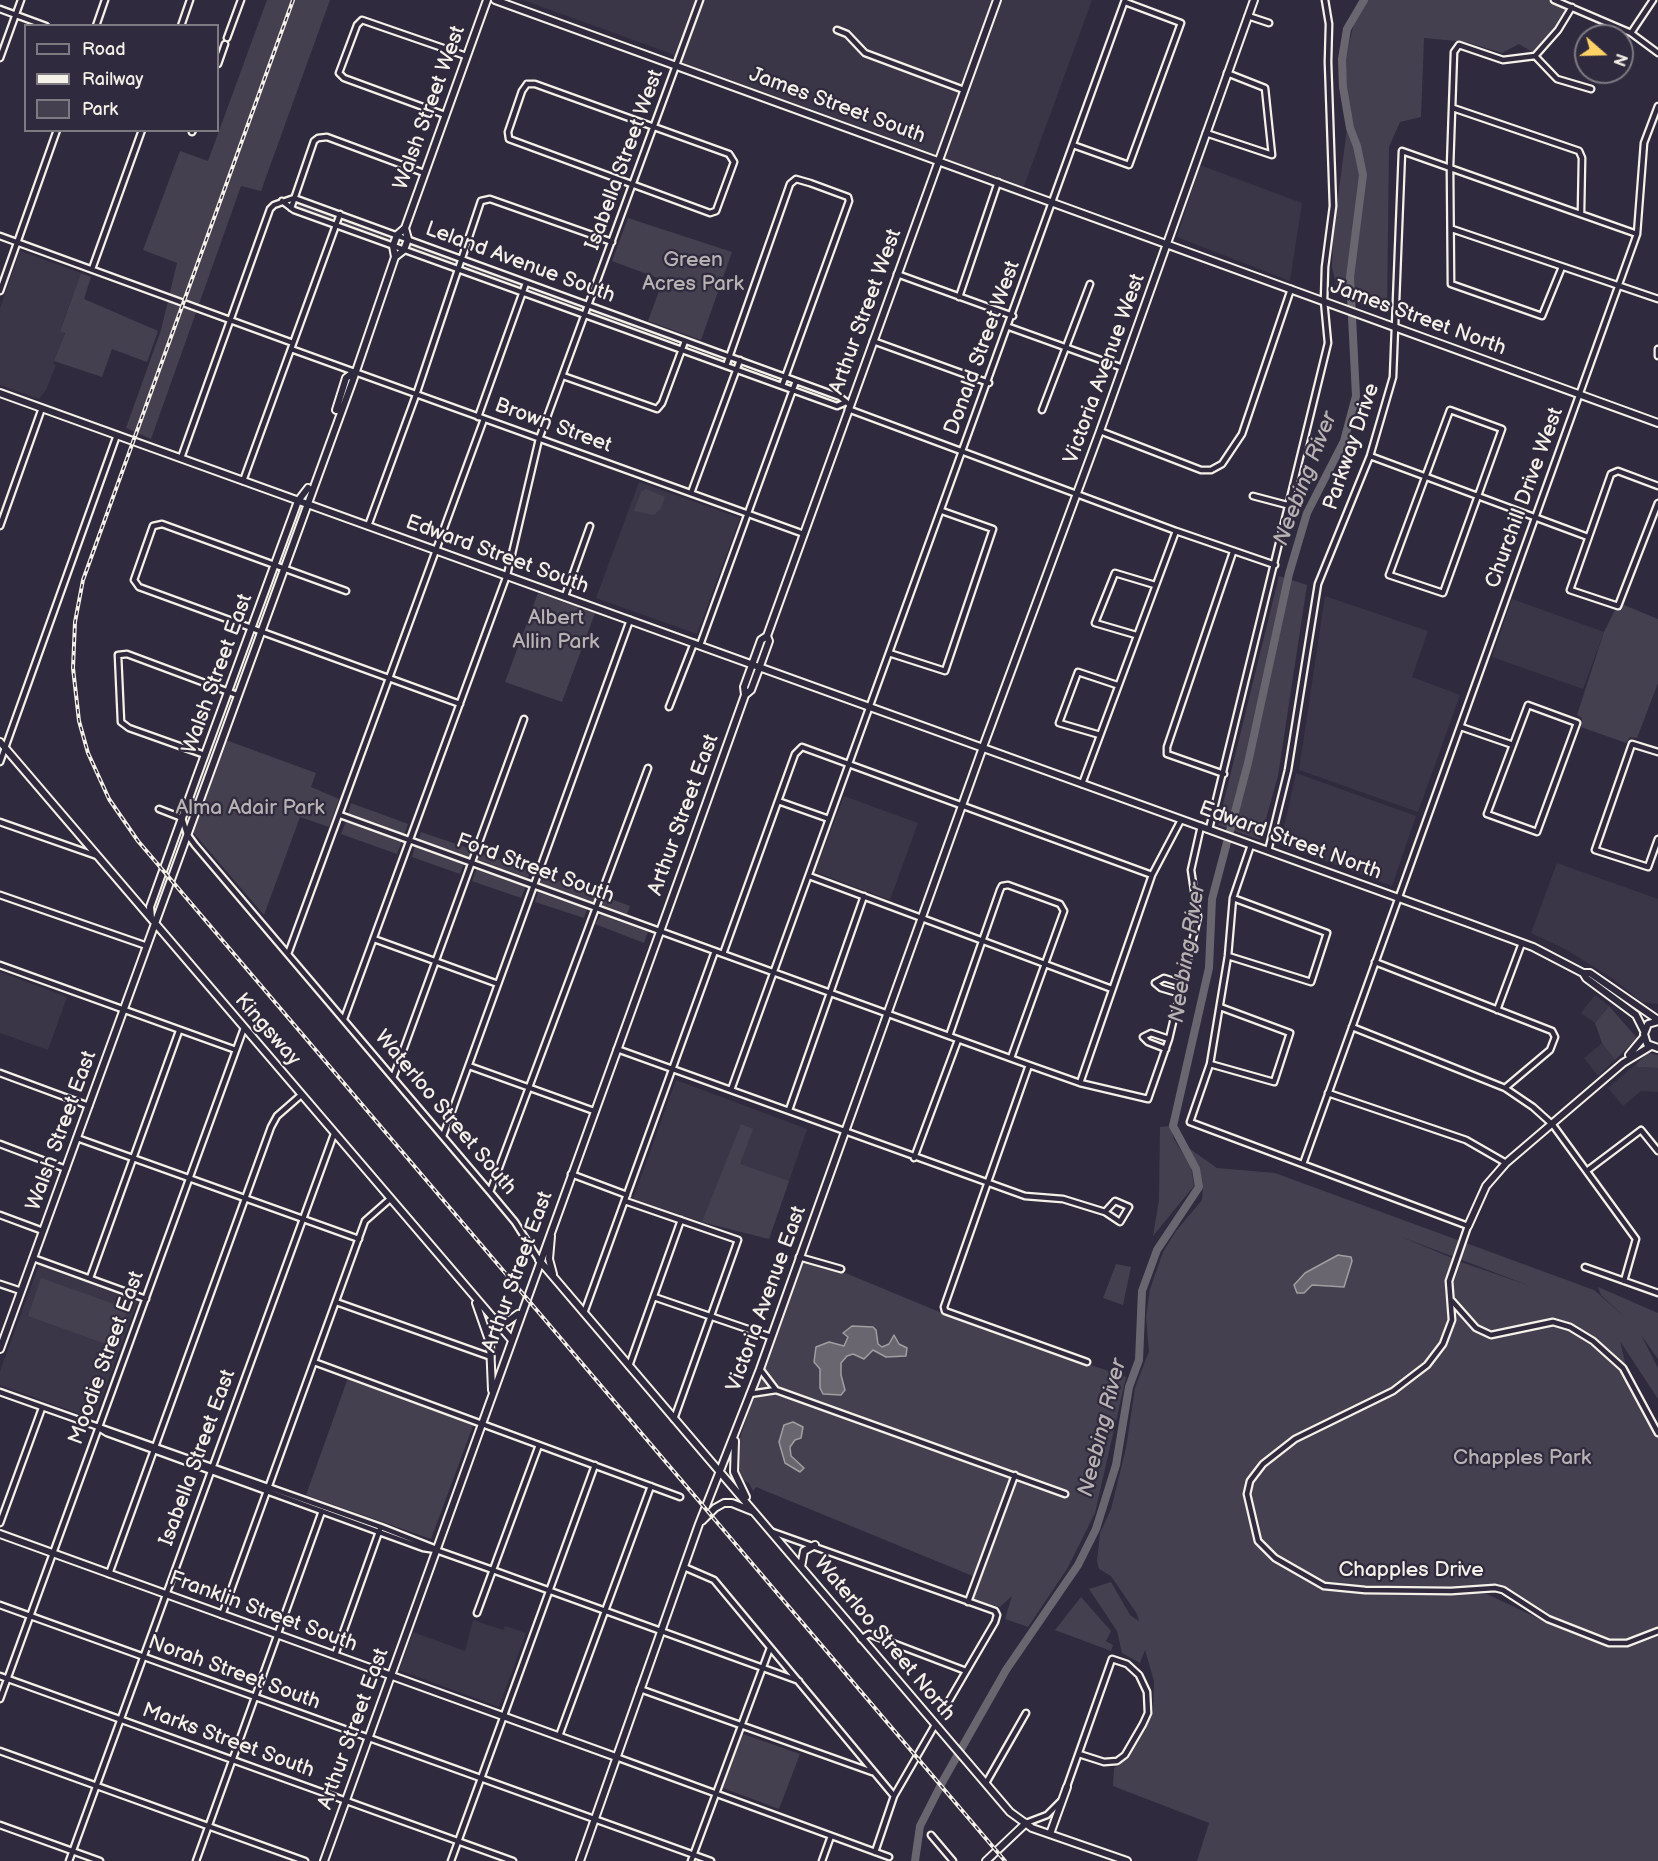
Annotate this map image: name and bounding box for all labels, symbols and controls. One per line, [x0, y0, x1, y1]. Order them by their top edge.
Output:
street label: Walsh Street West [389, 23, 471, 193]
legend [24, 24, 219, 132]
north arrow [1574, 24, 1634, 84]
text: Road [82, 39, 126, 60]
text: N [1609, 51, 1630, 69]
street label: James Street South [745, 62, 929, 150]
street label: Isabella Street West [581, 66, 669, 254]
text: Railway [82, 69, 144, 90]
text: Park [82, 99, 118, 120]
street label: Leland Avenue South [422, 217, 618, 309]
street label: Arthur Street West [824, 226, 908, 398]
park label: Green Acres Park [642, 248, 744, 298]
street label: Donald Street West [940, 257, 1026, 439]
street label: Victoria Avenue West [1059, 271, 1151, 467]
street label: James Street North [1327, 274, 1509, 362]
street label: Parkway Drive [1319, 380, 1385, 514]
street label: Brown Street [491, 393, 615, 459]
street label: Churchill Drive West [1481, 404, 1569, 592]
water label: Neebing River [1268, 409, 1344, 549]
street label: Edward Street South [402, 510, 592, 600]
street label: Walsh Street East [177, 591, 259, 757]
park label: Albert Allin Park [513, 606, 599, 656]
street label: Arthur Street East [643, 731, 725, 899]
park label: Alma Adair Park [175, 796, 325, 822]
street label: Edward Street North [1195, 796, 1385, 886]
street label: Ford Street South [453, 829, 617, 909]
water label: Neebing River [1164, 881, 1212, 1025]
street label: Kingsway [229, 989, 305, 1071]
street label: Waterloo Street South [369, 1026, 521, 1200]
street label: Walsh Street East [21, 1048, 103, 1214]
street label: Arthur Street East [477, 1188, 559, 1356]
street label: Victoria Avenue East [722, 1203, 812, 1395]
street label: Moodie Street East [64, 1268, 150, 1448]
water label: Neebing River [1073, 1356, 1133, 1500]
street label: Isabella Street East [154, 1366, 242, 1550]
park label: Chapples Park [1453, 1446, 1591, 1472]
street label: Waterloo Street North [808, 1552, 960, 1726]
street label: Chapples Drive [1338, 1558, 1484, 1584]
street label: Franklin Street South [166, 1566, 360, 1658]
street label: Norah Street South [144, 1630, 324, 1716]
street label: Arthur Street East [313, 1645, 395, 1813]
street label: Marks Street South [138, 1698, 318, 1784]

